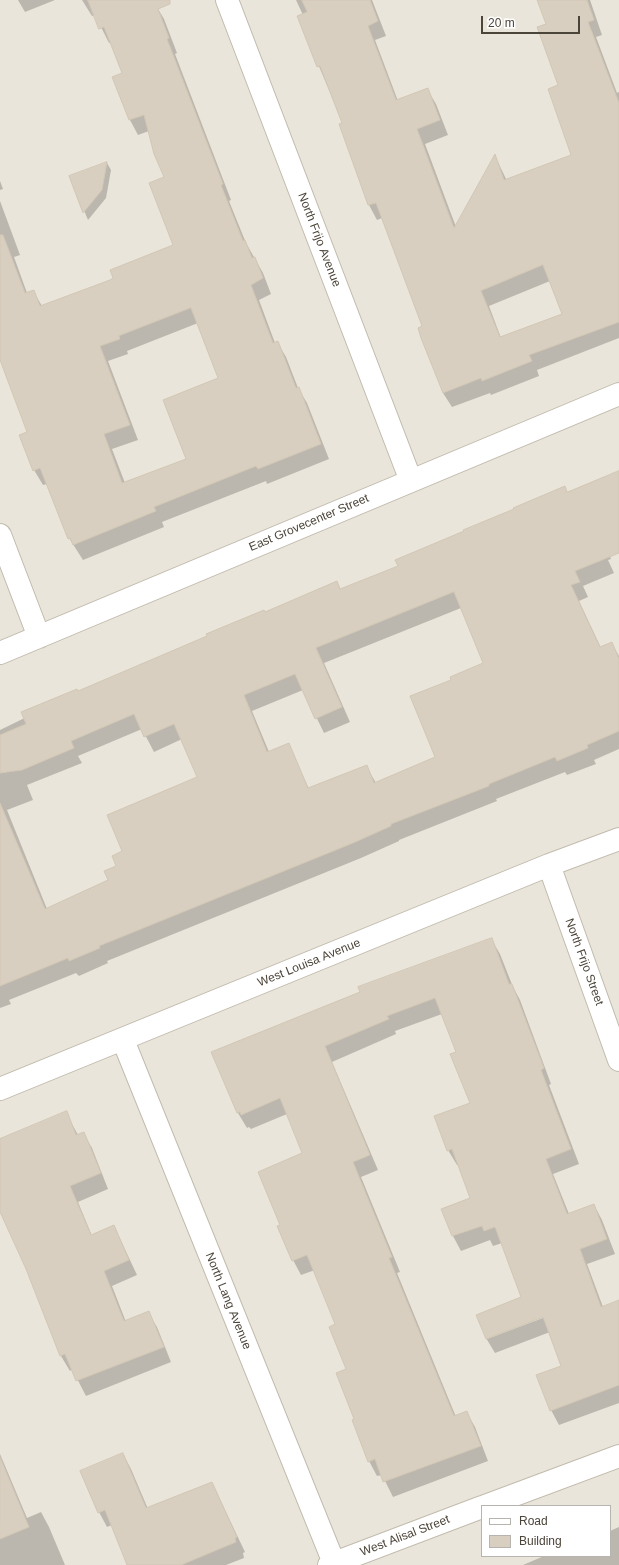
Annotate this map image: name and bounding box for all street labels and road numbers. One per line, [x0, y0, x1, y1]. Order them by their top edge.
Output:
street label: North Frijo Avenue [294, 191, 344, 289]
street label: East Grovecenter Street [247, 491, 371, 555]
street label: North Frijo Street [562, 917, 606, 1007]
street label: West Louisa Avenue [255, 936, 363, 990]
street label: North Lang Avenue [202, 1250, 254, 1352]
street label: West Alisal Street [358, 1512, 452, 1560]

